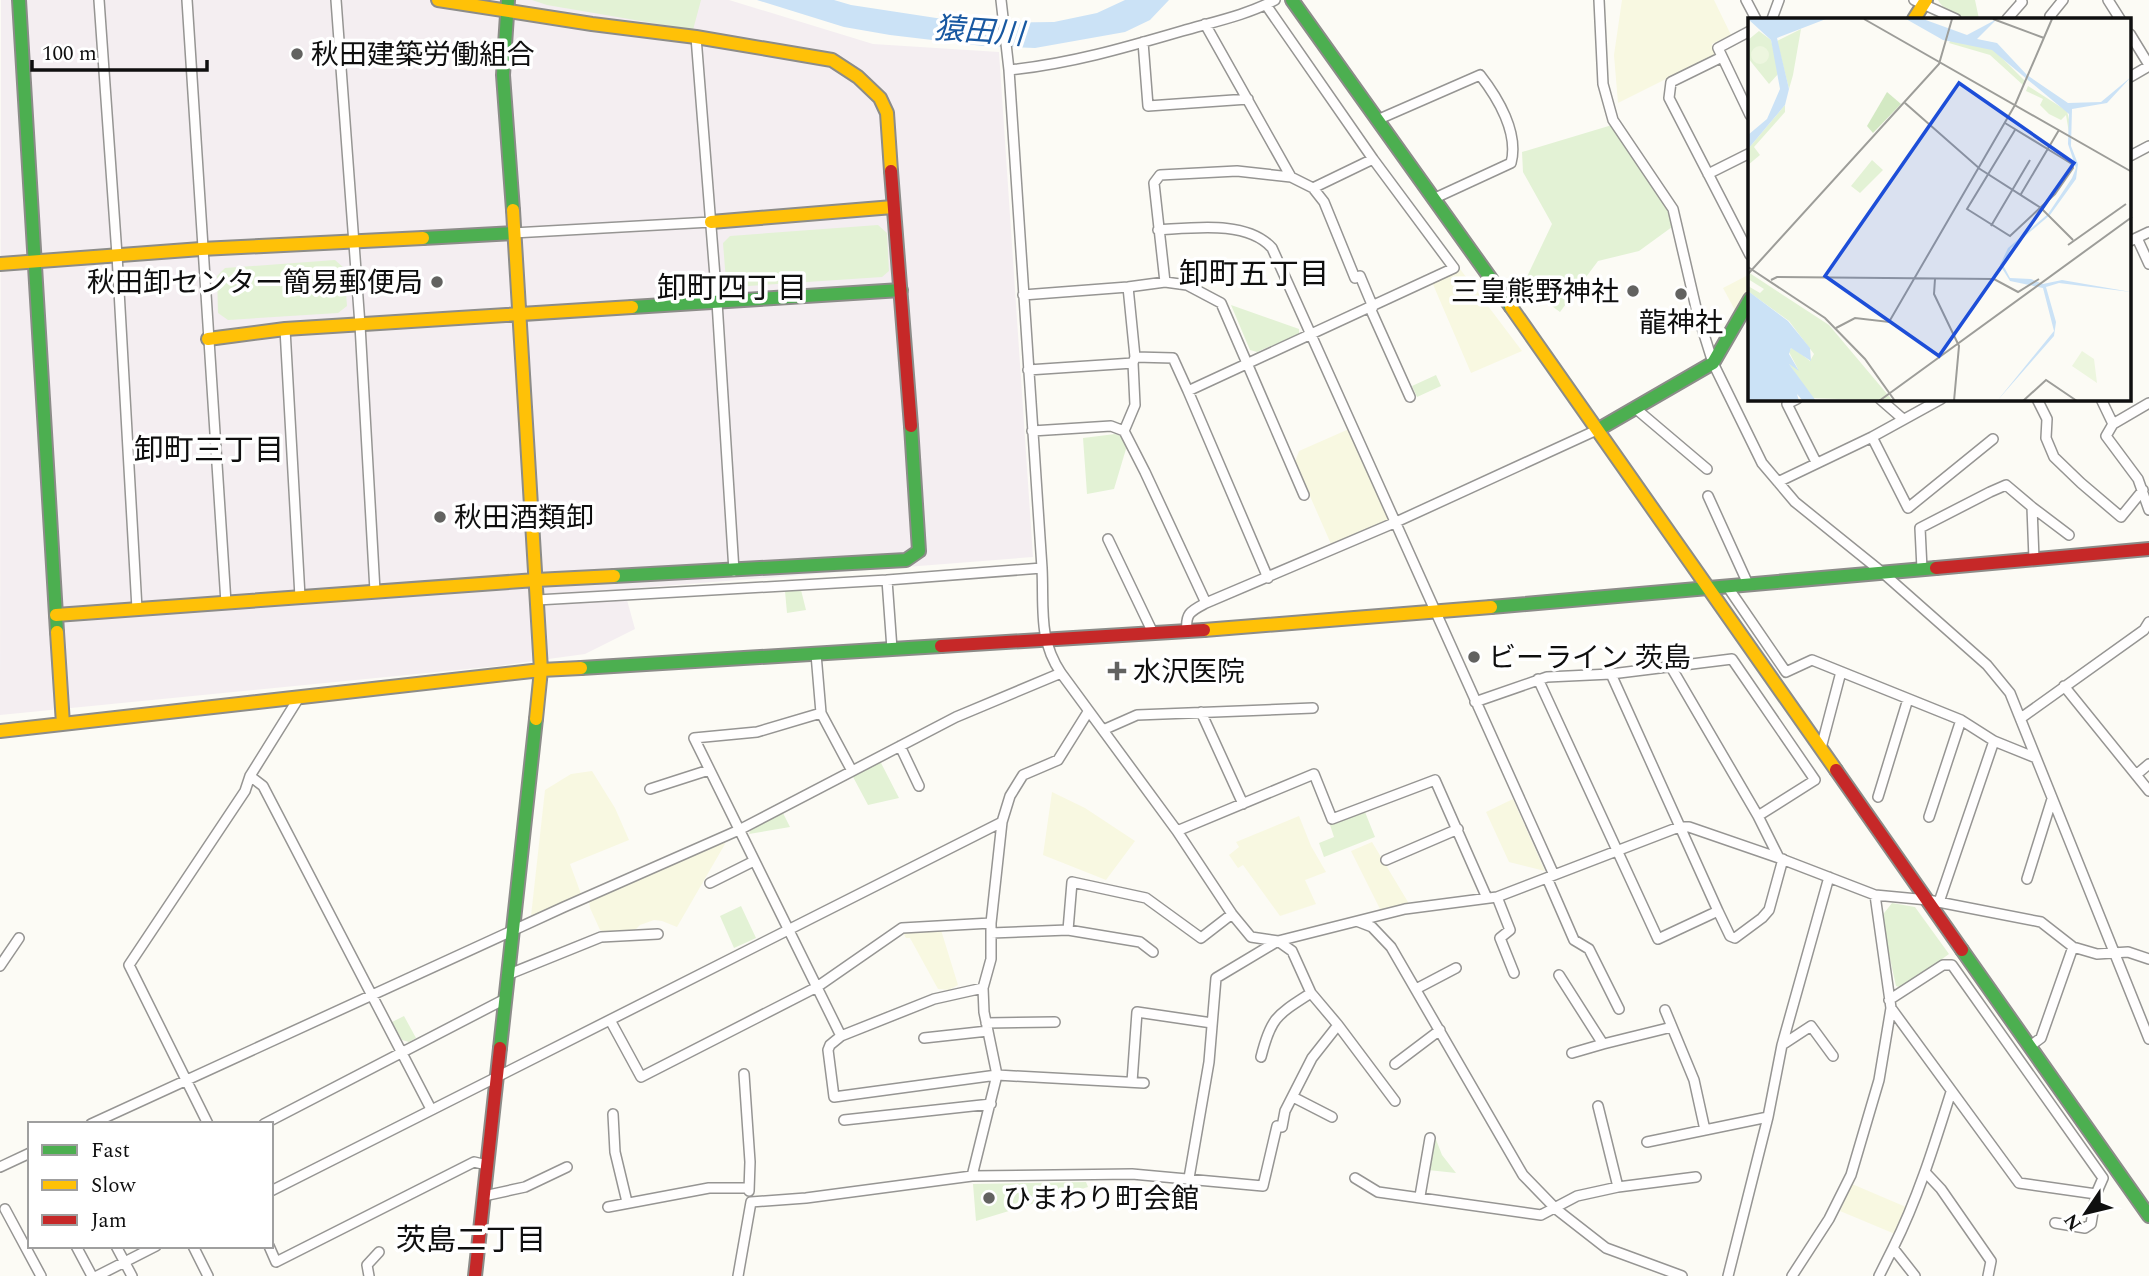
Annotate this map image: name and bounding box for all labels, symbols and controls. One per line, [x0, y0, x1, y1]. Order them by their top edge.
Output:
water label: 猿田川 [932, 6, 1028, 58]
inset map [1748, 18, 2132, 401]
scale bar [32, 28, 206, 72]
place label: 秋田建築労働組合 [311, 34, 535, 77]
text: 100 m [42, 38, 97, 70]
marker: 秋田建築労働組合 [289, 46, 305, 62]
district label: 卸町五丁目 [1179, 252, 1329, 298]
place label: 秋田卸センター簡易郵便局 [87, 262, 423, 305]
district label: 卸町四丁目 [657, 266, 807, 312]
place label: 三皇熊野神社 [1451, 271, 1619, 314]
marker: 秋田卸センター簡易郵便局 [429, 274, 445, 290]
marker: 三皇熊野神社 [1625, 283, 1641, 299]
marker: 龍神社 [1673, 286, 1689, 302]
place label: 龍神社 [1639, 302, 1723, 345]
district label: 卸町三丁目 [134, 428, 284, 474]
place label: 秋田酒類卸 [454, 497, 594, 540]
marker: 秋田酒類卸 [432, 509, 448, 525]
place label: ビーライン 茨島 [1488, 637, 1691, 680]
marker: ビーライン 茨島 [1466, 649, 1482, 665]
place label: 水沢医院 [1133, 651, 1245, 694]
marker: 水沢医院 [1107, 661, 1127, 681]
legend [28, 1122, 273, 1248]
text: Fast [91, 1135, 130, 1167]
text: Slow [91, 1170, 137, 1202]
place label: ひまわり町会館 [1003, 1178, 1199, 1221]
north arrow [2051, 1178, 2121, 1248]
marker: ひまわり町会館 [981, 1190, 997, 1206]
text: Jam [91, 1205, 127, 1237]
text: N [2057, 1207, 2090, 1237]
district label: 茨島二丁目 [396, 1218, 546, 1264]

